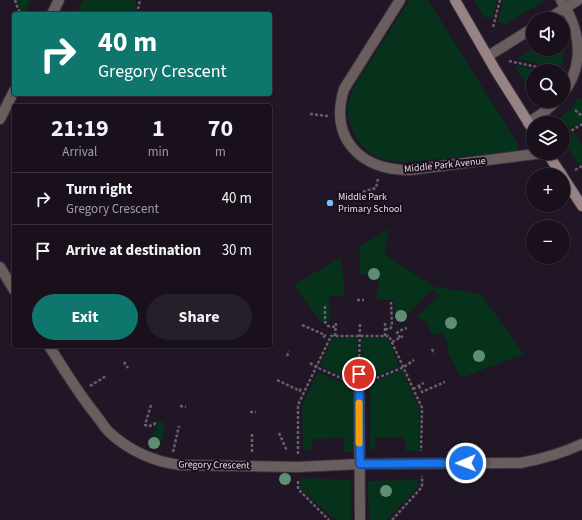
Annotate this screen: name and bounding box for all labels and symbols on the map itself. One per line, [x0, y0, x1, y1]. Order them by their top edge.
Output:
street label: Middle Park Avenue [404, 154, 486, 176]
place label: Middle Park Primary School [338, 190, 402, 216]
marker: Middle Park Primary School [325, 198, 335, 208]
pin [342, 357, 376, 391]
position arrow [445, 442, 487, 484]
street label: Gregory Crescent [178, 457, 250, 473]

